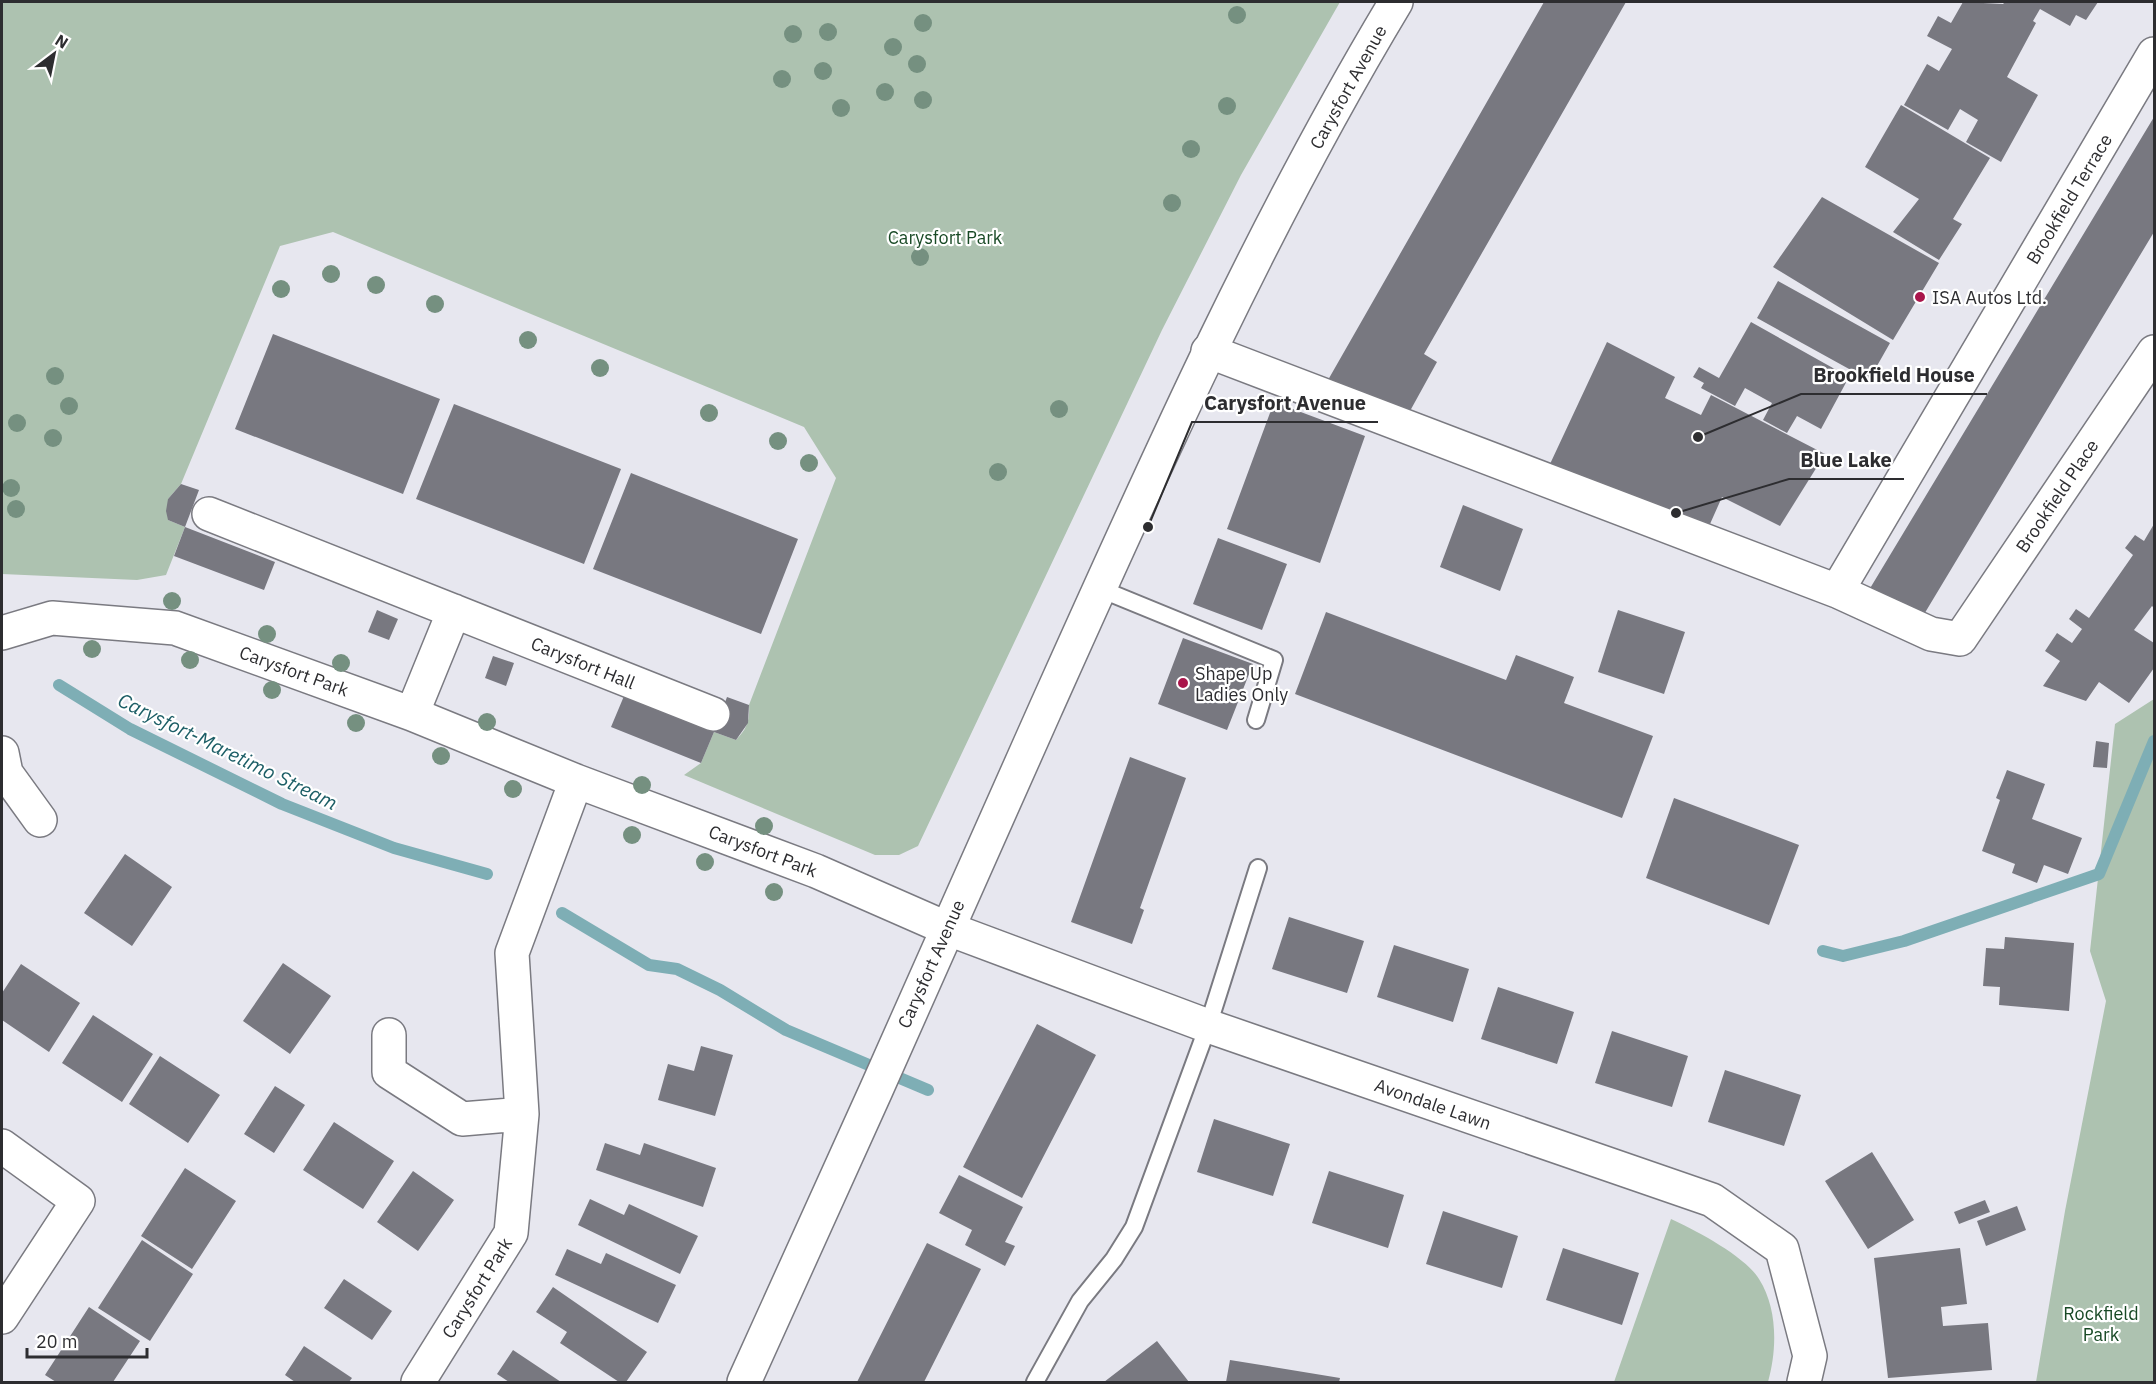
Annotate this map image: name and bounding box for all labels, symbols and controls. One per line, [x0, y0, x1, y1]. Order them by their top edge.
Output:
street label: Carysfort Avenue [1304, 21, 1392, 153]
north arrow [24, 24, 84, 84]
text: N [52, 30, 72, 53]
street label: Brookfield Terrace [2021, 129, 2117, 268]
park label: Carysfort Park [888, 226, 1003, 249]
place label: ISA Autos Ltd. [1932, 286, 2047, 309]
marker: ISA Autos Ltd. [1913, 290, 1927, 304]
callout: Brookfield House [1801, 356, 1987, 394]
text: Brookfield House [1813, 361, 1975, 388]
callout: Carysfort Avenue [1192, 384, 1378, 422]
text: Carysfort Avenue [1204, 389, 1366, 416]
street label: Brookfield Place [2011, 435, 2103, 557]
callout: Blue Lake [1789, 441, 1904, 479]
text: Blue Lake [1800, 446, 1892, 473]
street label: Carysfort Hall [528, 632, 639, 694]
street label: Carysfort Park [236, 641, 352, 702]
place label: Shape Up Ladies Only [1195, 662, 1288, 706]
marker: Shape Up Ladies Only [1176, 676, 1190, 690]
water label: Carysfort-Maretimo Stream [114, 686, 342, 816]
street label: Carysfort Park [705, 820, 821, 882]
street label: Carysfort Avenue [892, 896, 970, 1032]
street label: Avondale Lawn [1372, 1073, 1494, 1135]
street label: Carysfort Park [437, 1233, 517, 1343]
park label: Rockfield Park [2063, 1302, 2139, 1346]
scale bar [27, 1321, 147, 1359]
text: 20 m [36, 1330, 78, 1353]

